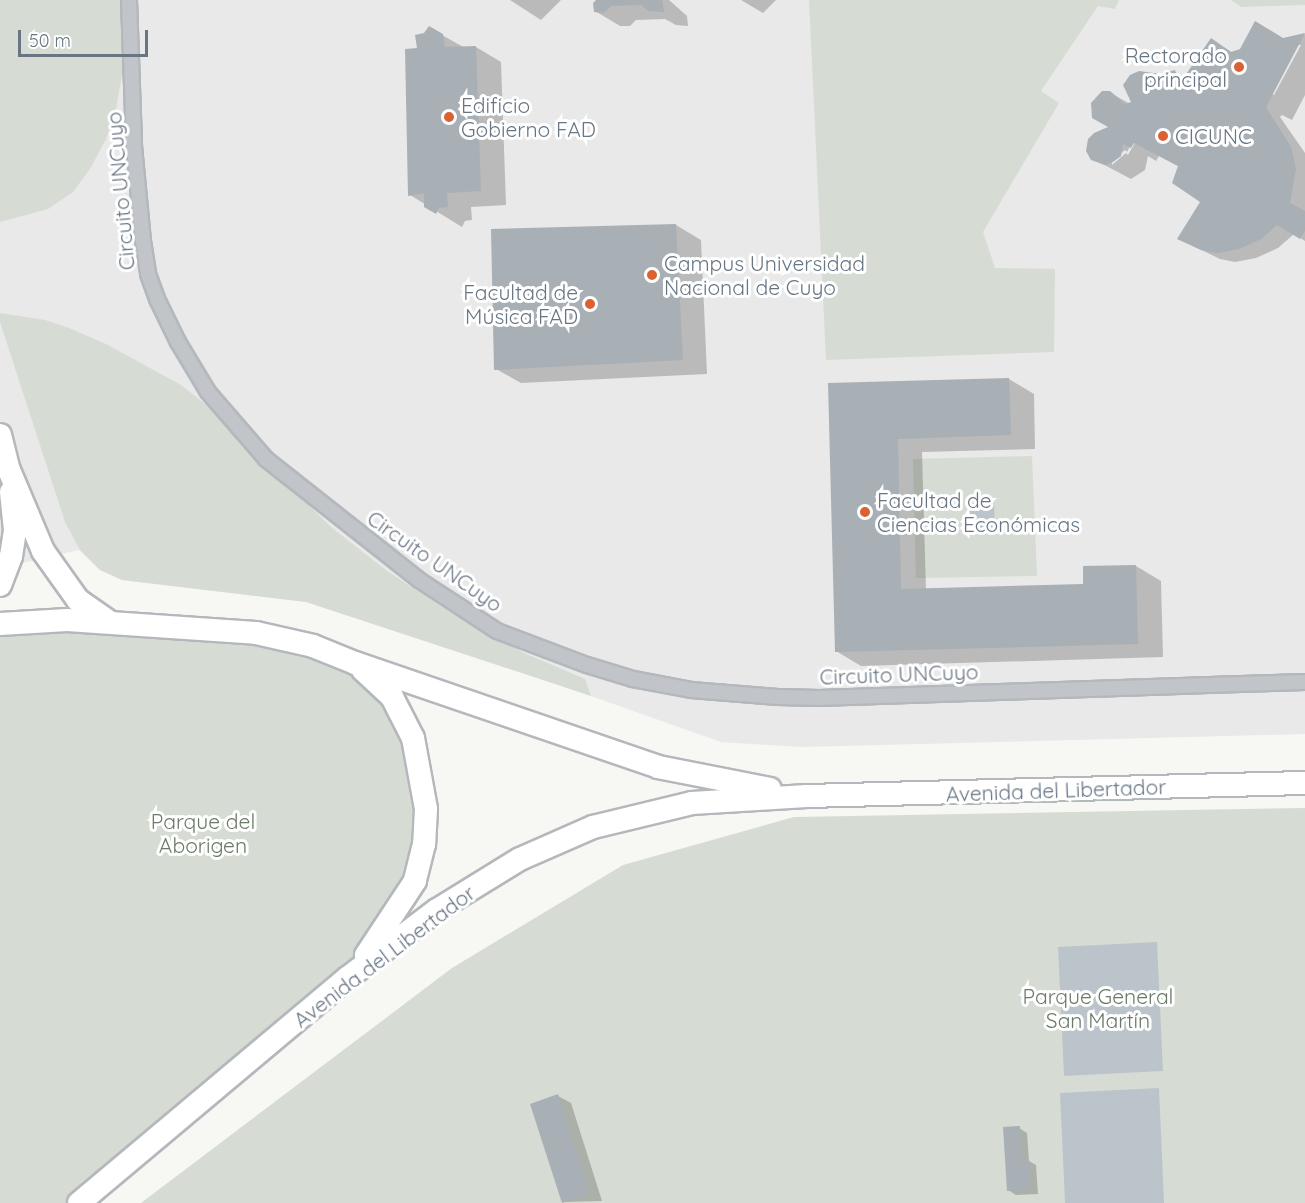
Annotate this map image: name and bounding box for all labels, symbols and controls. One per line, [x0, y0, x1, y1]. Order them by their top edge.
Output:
scale bar [21, 18, 152, 56]
text: 50 m [29, 29, 71, 52]
place label: Rectorado principal [1125, 42, 1227, 92]
marker: Rectorado principal [1232, 60, 1246, 74]
place label: Edificio Gobierno FAD [461, 92, 596, 142]
marker: Edificio Gobierno FAD [442, 110, 456, 124]
street label: Circuito UNCuyo [101, 111, 139, 271]
place label: CICUNC [1175, 123, 1252, 149]
marker: CICUNC [1156, 129, 1170, 143]
place label: Campus Universidad Nacional de Cuyo [664, 250, 865, 300]
marker: Campus Universidad Nacional de Cuyo [645, 268, 659, 282]
place label: Facultad de Música FAD [463, 279, 578, 329]
marker: Facultad de Música FAD [583, 297, 597, 311]
place label: Facultad de Ciencias Económicas [877, 487, 1080, 537]
street label: Circuito UNCuyo [363, 505, 507, 617]
marker: Facultad de Ciencias Económicas [858, 505, 872, 519]
street label: Circuito UNCuyo [819, 659, 979, 689]
street label: Avenida del Libertador [945, 774, 1167, 806]
park label: Parque del Aborigen [151, 808, 255, 858]
street label: Avenida del Libertador [288, 880, 480, 1032]
park label: Parque General San Martín [1023, 983, 1173, 1033]

